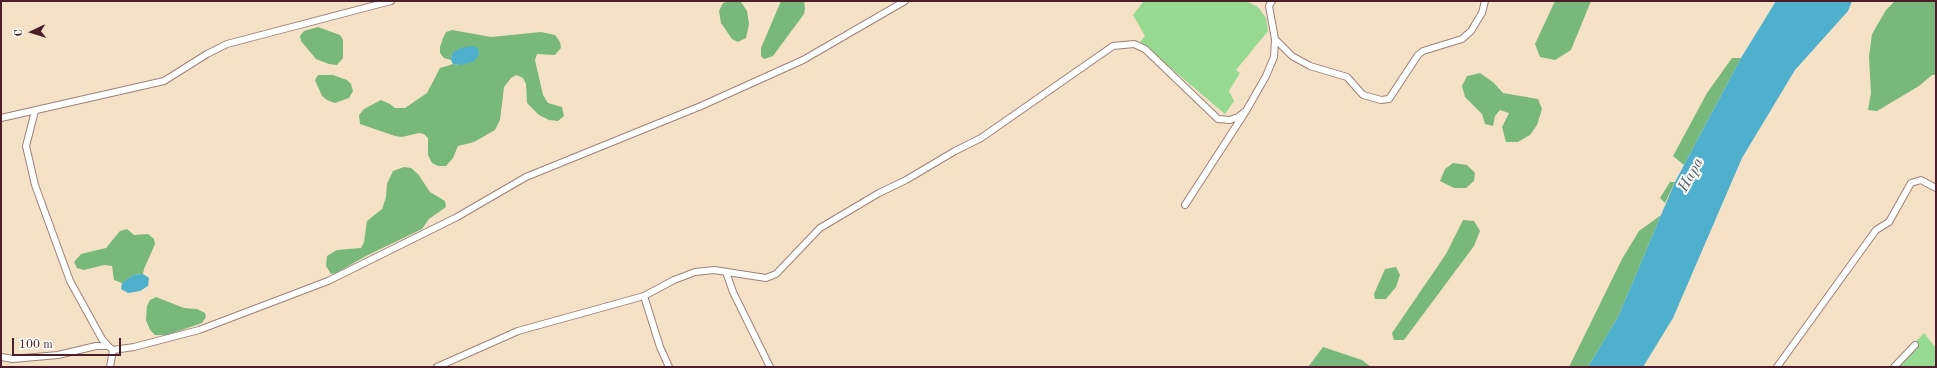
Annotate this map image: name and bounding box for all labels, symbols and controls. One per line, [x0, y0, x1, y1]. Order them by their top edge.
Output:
north arrow [12, 12, 52, 52]
text: С [14, 29, 25, 37]
water label: Нара [1674, 155, 1708, 195]
scale bar [14, 330, 123, 356]
text: 100 m [19, 339, 53, 351]

